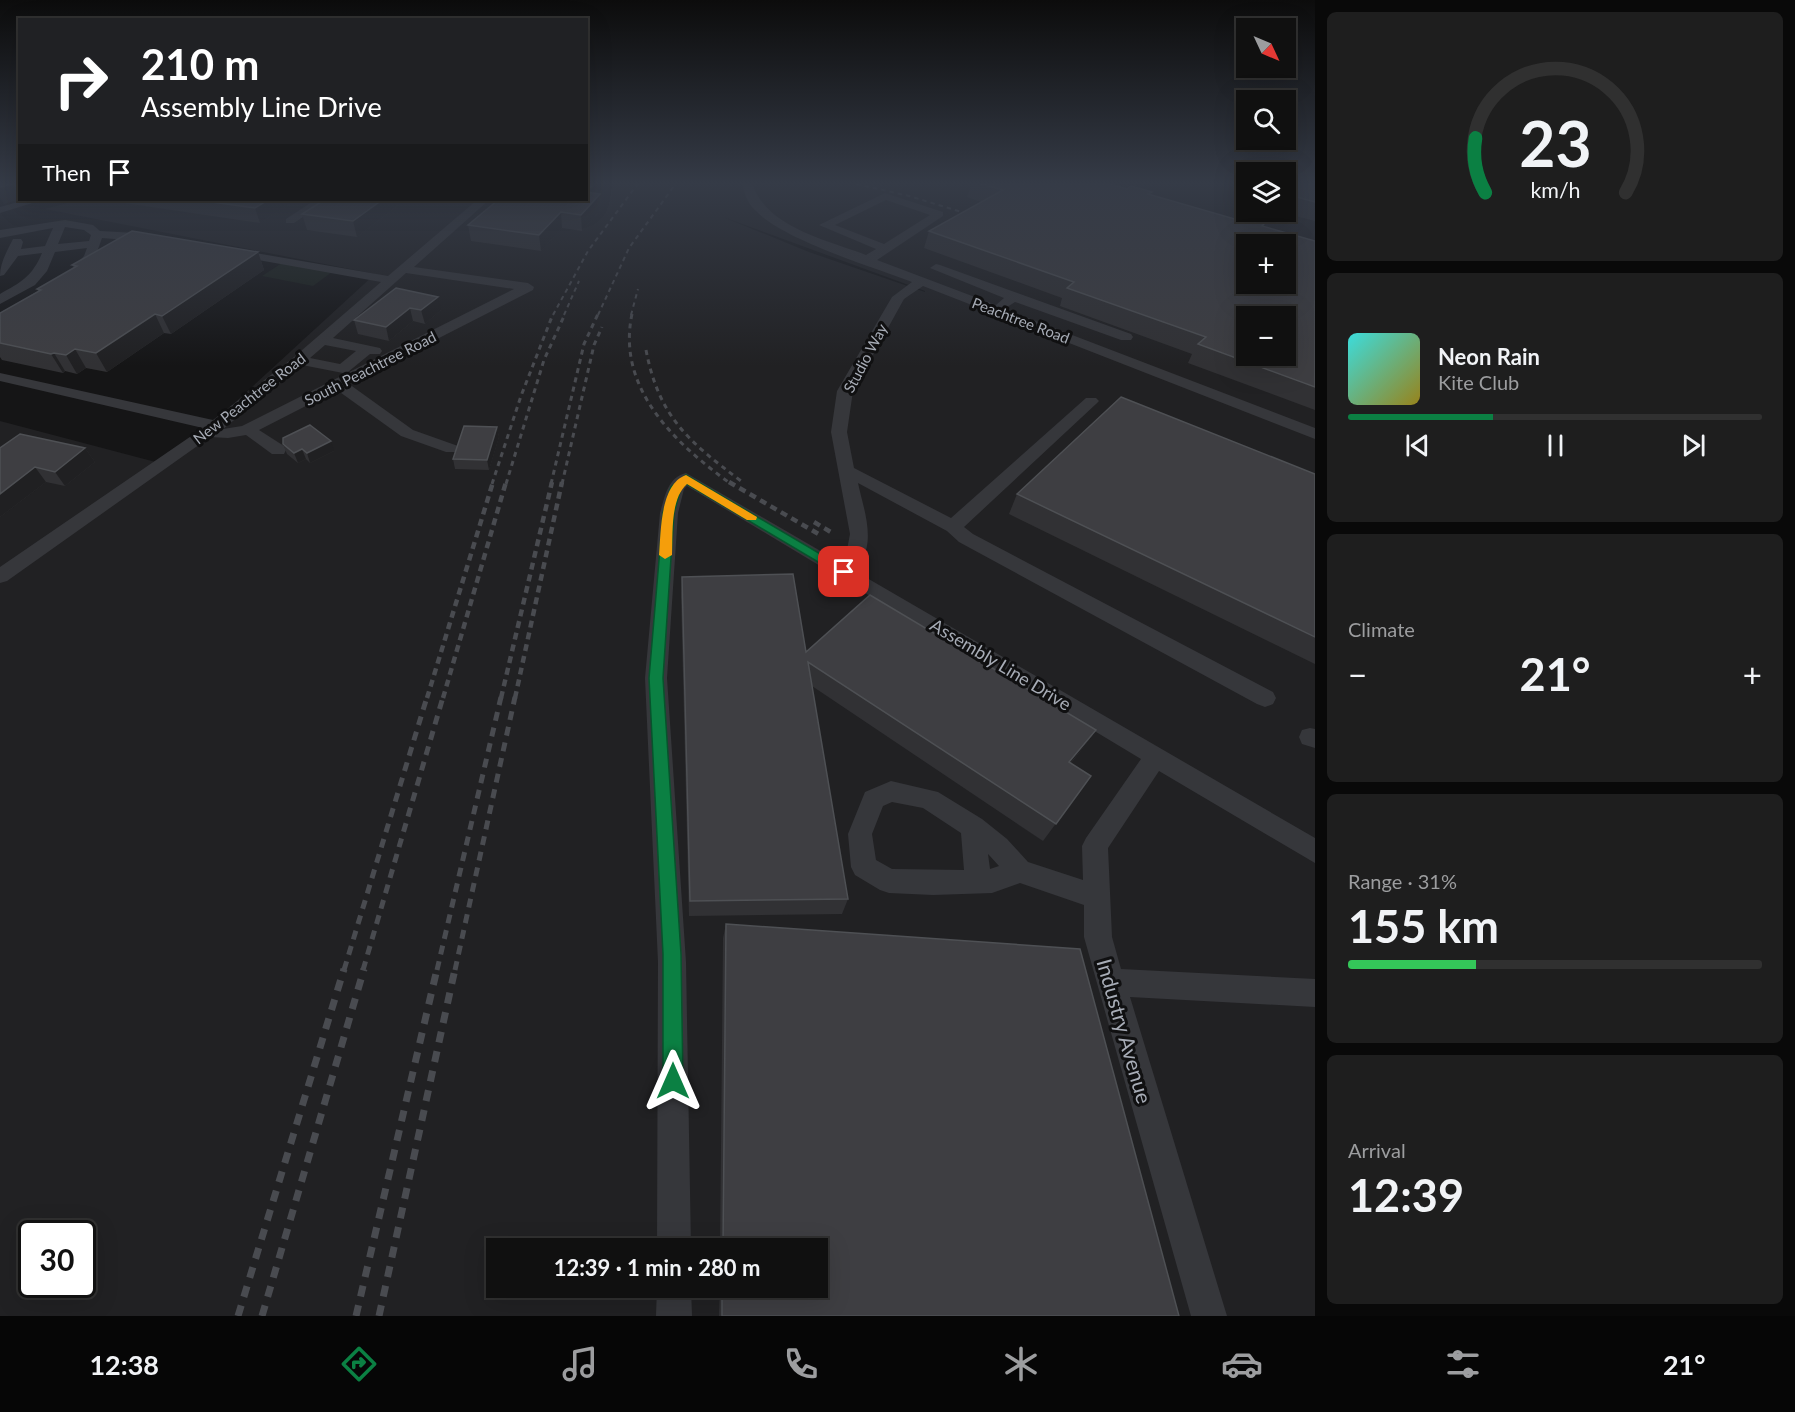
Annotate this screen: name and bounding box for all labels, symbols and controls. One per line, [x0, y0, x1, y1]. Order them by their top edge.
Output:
north arrow [1236, 18, 1296, 78]
map controls [1236, 18, 1296, 366]
text: 210 m [141, 39, 259, 89]
icon: right [42, 42, 120, 120]
text: Assembly Line Drive [141, 90, 382, 123]
button: search [1236, 90, 1296, 150]
text: 23 [1519, 106, 1591, 181]
icon: arrive [103, 156, 136, 189]
text: Then [42, 159, 91, 186]
button: layers [1236, 162, 1296, 222]
text: km/h [1530, 178, 1580, 204]
button: + [1236, 234, 1296, 294]
street label: Peachtree Road [970, 293, 1072, 347]
button: − [1236, 306, 1296, 366]
street label: Studio Way [839, 320, 891, 396]
street label: South Peachtree Road [301, 327, 439, 409]
text: Neon Rain [1438, 343, 1540, 370]
street label: New Peachtree Road [189, 349, 309, 447]
text: Kite Club [1438, 370, 1519, 394]
icon: previous [1401, 429, 1434, 462]
icon: pause [1539, 429, 1572, 462]
icon: next [1677, 429, 1710, 462]
pin [818, 546, 869, 597]
icon: arrive [827, 555, 860, 588]
street label: Assembly Line Drive [927, 613, 1075, 715]
text: Climate [1348, 617, 1415, 641]
text: 21° [1520, 647, 1590, 701]
text: − [1348, 654, 1367, 694]
text: + [1743, 654, 1762, 694]
text: Range · 31% [1348, 869, 1457, 893]
text: 155 km [1348, 899, 1499, 953]
street label: Industry Avenue [1092, 956, 1158, 1106]
position arrow [641, 1049, 705, 1113]
text: Arrival [1348, 1138, 1406, 1162]
text: 12:39 [1348, 1168, 1464, 1222]
speed limit sign: 30 [18, 1220, 96, 1298]
text: 12:39 · 1 min · 280 m [554, 1254, 760, 1281]
icon: directions [338, 1343, 380, 1385]
icon: music [559, 1343, 601, 1385]
icon: phone [780, 1343, 822, 1385]
icon: climate [1000, 1343, 1042, 1385]
icon: car [1221, 1343, 1263, 1385]
icon: filters [1442, 1343, 1484, 1385]
text: 12:38 [89, 1348, 159, 1381]
text: 21° [1663, 1348, 1705, 1381]

